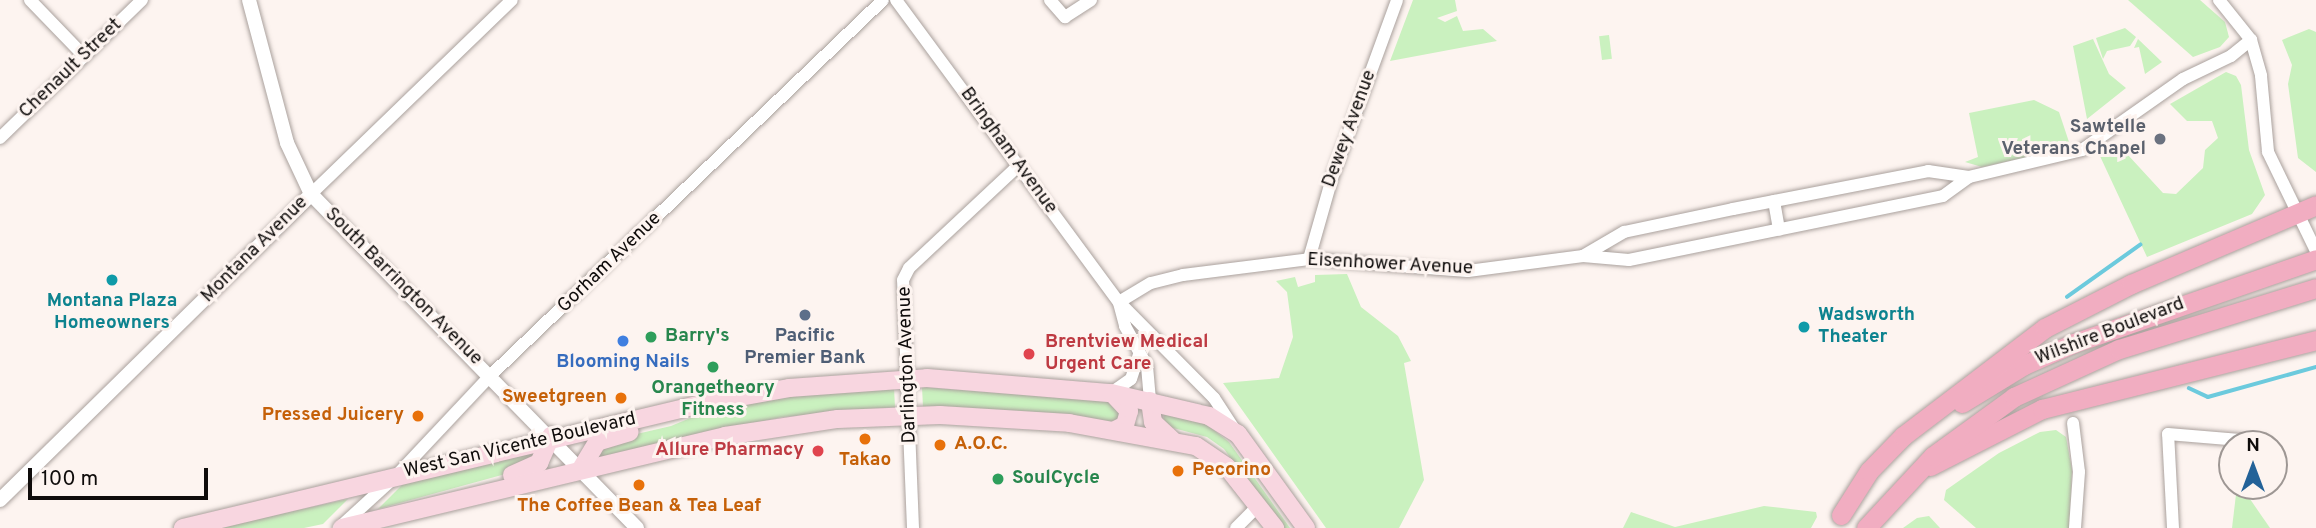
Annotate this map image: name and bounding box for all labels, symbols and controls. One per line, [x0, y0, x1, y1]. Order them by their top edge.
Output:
street label: Chenault Street [15, 14, 127, 124]
street label: Dewey Avenue [1318, 67, 1382, 191]
street label: Bringham Avenue [954, 83, 1062, 219]
place label: Sawtelle Veterans Chapel [2001, 117, 2146, 161]
marker: Sawtelle Veterans Chapel [2152, 131, 2168, 147]
street label: Montana Avenue [197, 192, 313, 308]
street label: South Barrington Avenue [319, 203, 487, 371]
street label: Gorham Avenue [553, 208, 667, 318]
street label: Eisenhower Avenue [1306, 249, 1474, 281]
marker: Montana Plaza Homeowners [104, 272, 120, 288]
street label: Darlington Avenue [894, 286, 922, 444]
place label: Montana Plaza Homeowners [47, 291, 177, 335]
street label: Wilshire Boulevard [2032, 293, 2188, 371]
place label: Wadsworth Theater [1818, 305, 1915, 349]
marker: Pacific Premier Bank [797, 307, 813, 323]
marker: Wadsworth Theater [1796, 319, 1812, 335]
place label: Barry's [665, 326, 730, 348]
place label: Pacific Premier Bank [744, 326, 866, 370]
marker: Barry's [643, 329, 659, 345]
place label: Brentview Medical Urgent Care [1045, 332, 1209, 376]
marker: Blooming Nails [615, 333, 631, 349]
marker: Brentview Medical Urgent Care [1019, 344, 1039, 364]
place label: Blooming Nails [556, 352, 690, 374]
marker: Orangetheory Fitness [705, 359, 721, 375]
place label: Orangetheory Fitness [651, 378, 775, 422]
place label: Sweetgreen [502, 387, 607, 409]
marker: Sweetgreen [613, 390, 629, 406]
place label: Pressed Juicery [262, 405, 404, 427]
street label: West San Vicente Boulevard [401, 408, 639, 484]
marker: Pressed Juicery [410, 408, 426, 424]
north arrow [2218, 430, 2288, 500]
marker: Takao [857, 431, 873, 447]
place label: A.O.C. [954, 434, 1007, 456]
text: N [2246, 434, 2260, 458]
marker: A.O.C. [932, 437, 948, 453]
place label: Allure Pharmacy [655, 440, 804, 462]
marker: Allure Pharmacy [810, 443, 826, 459]
place label: Takao [839, 450, 891, 472]
scale bar [32, 454, 212, 498]
place label: Pecorino [1192, 460, 1271, 482]
marker: Pecorino [1170, 463, 1186, 479]
text: 100 m [41, 466, 98, 493]
place label: SoulCycle [1012, 468, 1100, 490]
marker: SoulCycle [990, 471, 1006, 487]
marker: The Coffee Bean & Tea Leaf [631, 477, 647, 493]
place label: The Coffee Bean & Tea Leaf [517, 496, 761, 518]

